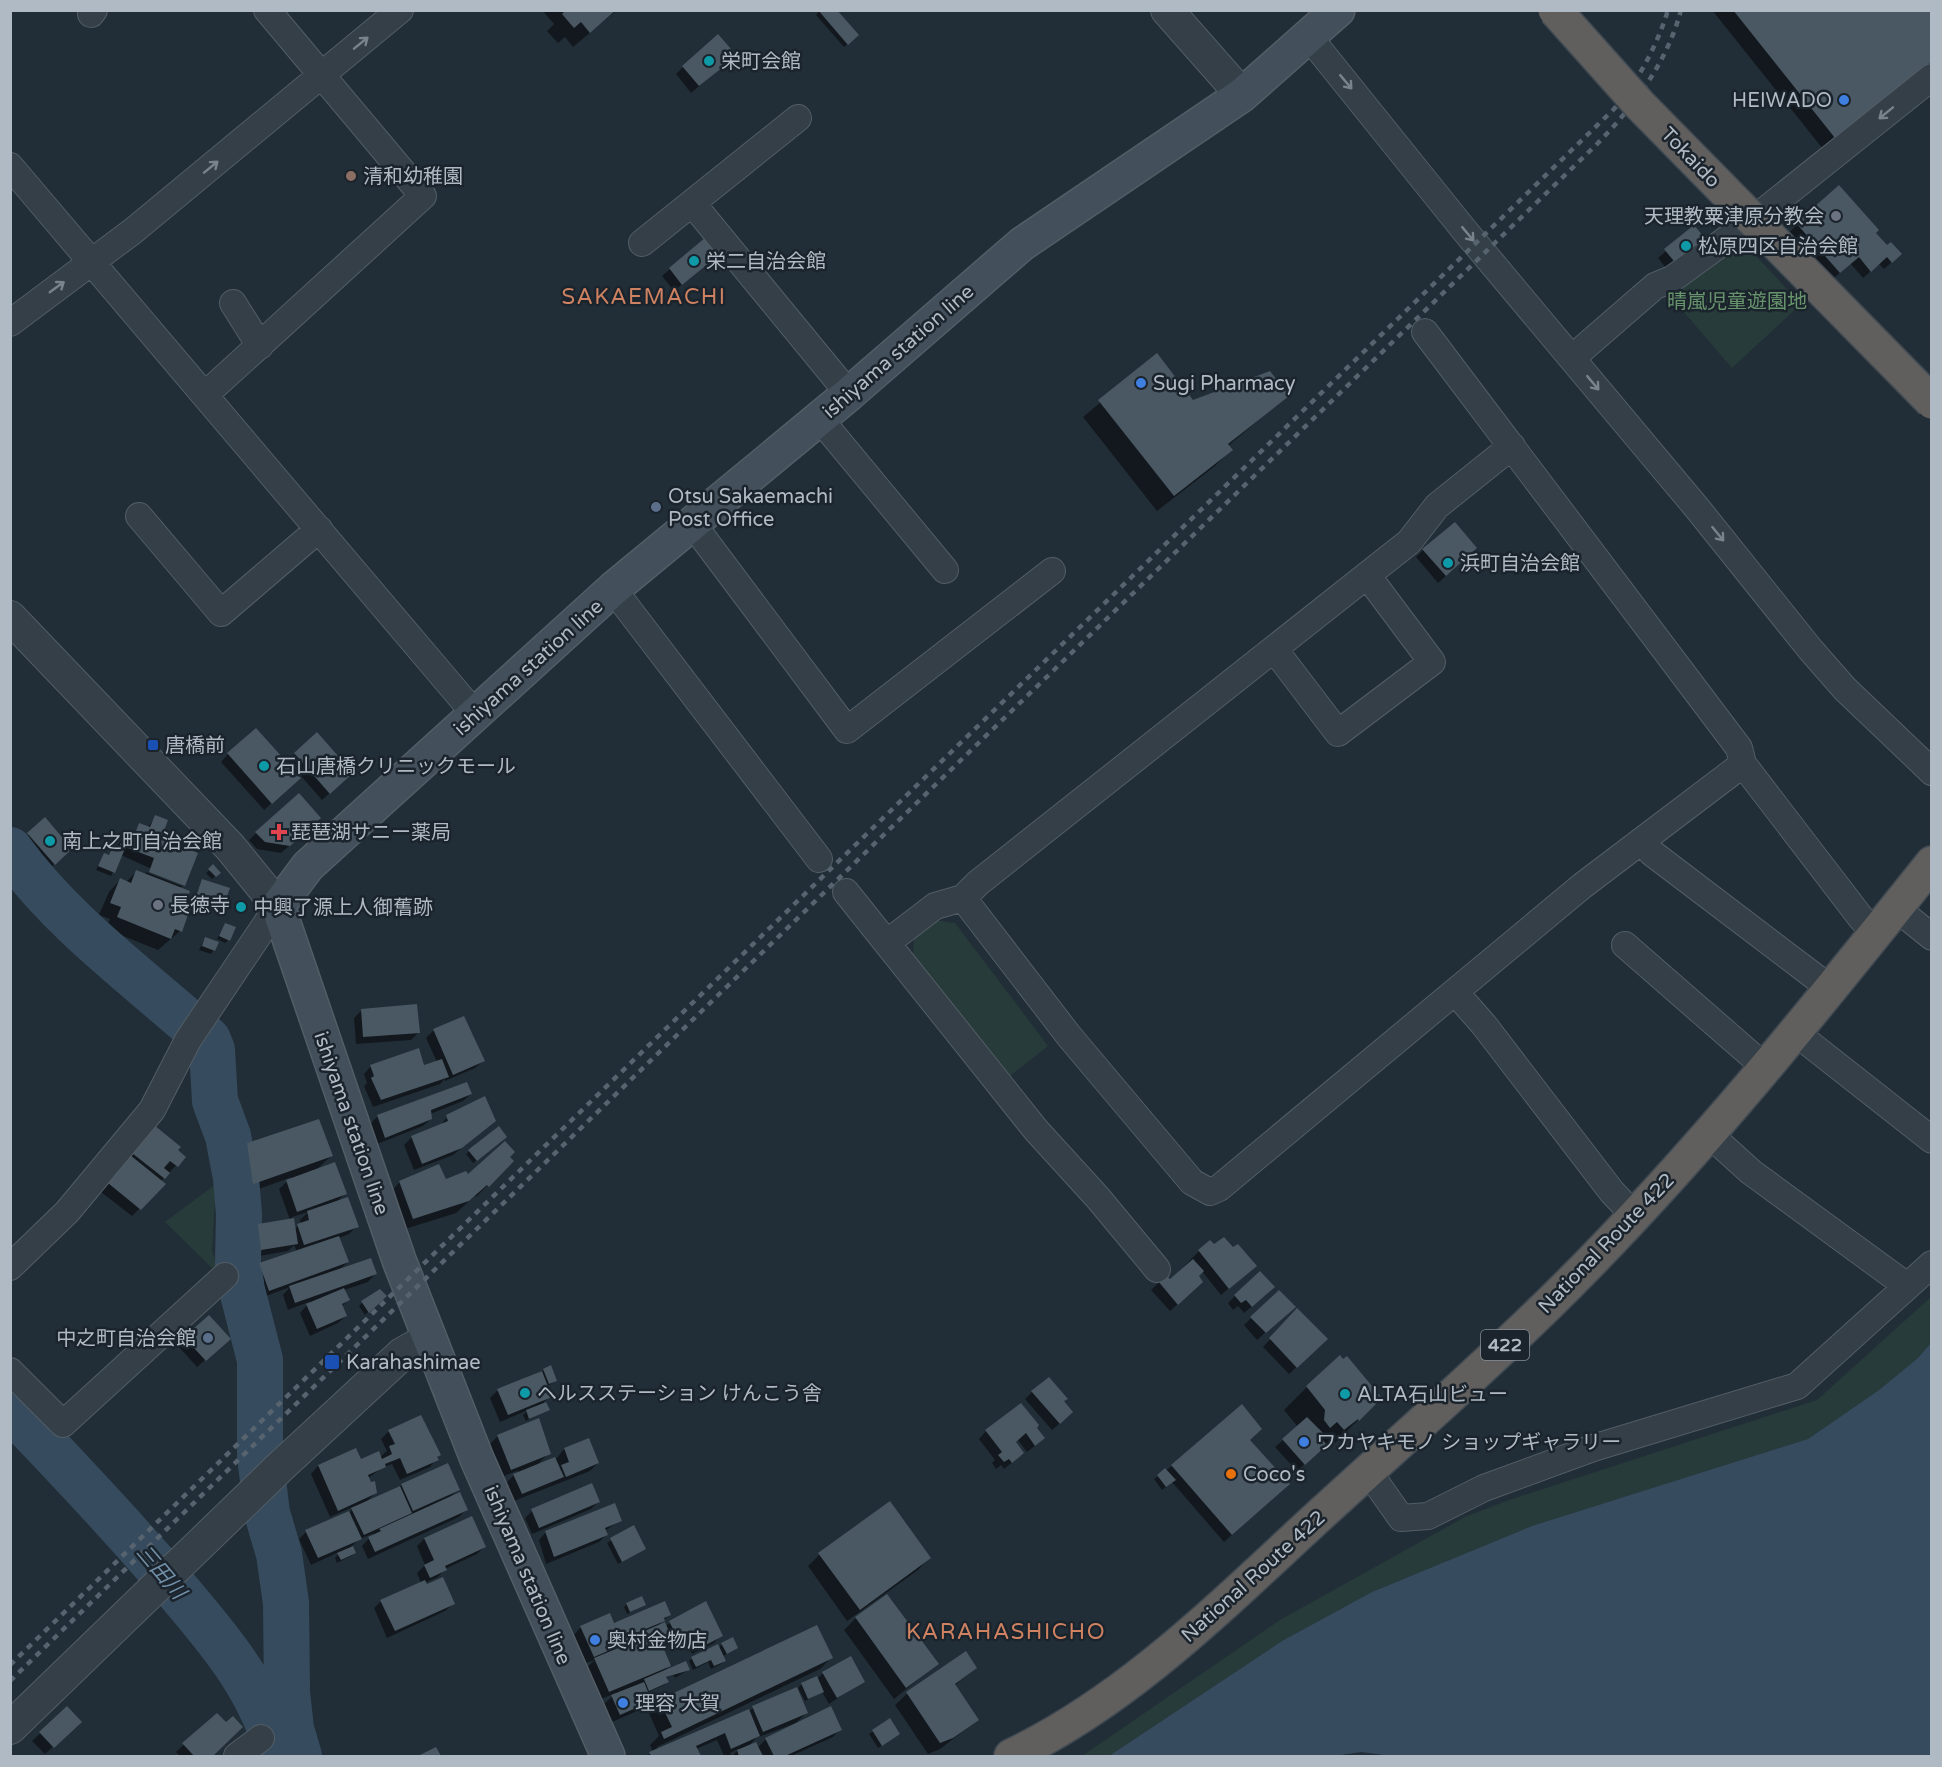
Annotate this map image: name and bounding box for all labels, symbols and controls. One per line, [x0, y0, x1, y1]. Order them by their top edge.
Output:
one-way arrow [353, 36, 368, 50]
place label: 栄町会館 [721, 50, 801, 74]
marker: 栄町会館 [702, 54, 716, 68]
one-way arrow [1340, 74, 1353, 90]
place label: HEIWADO [1732, 89, 1832, 113]
marker: HEIWADO [1837, 93, 1851, 107]
one-way arrow [1878, 107, 1894, 120]
street label: Tokaido [1656, 122, 1725, 193]
one-way arrow [202, 161, 218, 174]
place label: 清和幼稚園 [363, 165, 463, 189]
marker: 清和幼稚園 [344, 169, 358, 183]
place label: 天理教粟津原分教会 [1644, 205, 1824, 229]
marker: 天理教粟津原分教会 [1829, 209, 1843, 223]
one-way arrow [1461, 226, 1475, 241]
place label: 松原四区自治会館 [1698, 235, 1858, 259]
marker: 松原四区自治会館 [1679, 239, 1693, 253]
place label: 栄二自治会館 [706, 250, 826, 274]
marker: 栄二自治会館 [687, 254, 701, 268]
street label: ishiyama station line [818, 280, 979, 424]
one-way arrow [48, 281, 64, 293]
district label: SAKAEMACHI [561, 284, 727, 310]
park label: 晴嵐児童遊園地 [1667, 290, 1807, 314]
place label: Sugi Pharmacy [1153, 372, 1296, 396]
one-way arrow [1587, 375, 1600, 391]
marker: Sugi Pharmacy [1134, 376, 1148, 390]
place label: Otsu Sakaemachi Post Office [668, 485, 833, 532]
marker: Otsu Sakaemachi Post Office [649, 500, 663, 514]
one-way arrow [1711, 525, 1724, 541]
place label: 浜町自治会館 [1460, 552, 1580, 576]
marker: 浜町自治会館 [1441, 556, 1455, 570]
street label: ishiyama station line [449, 595, 608, 741]
place label: 唐橋前 [165, 734, 225, 758]
marker: 唐橋前 [146, 738, 160, 752]
place label: 石山唐橋クリニックモール [276, 755, 516, 779]
marker: 石山唐橋クリニックモール [257, 759, 271, 773]
place label: 琵琶湖サニー薬局 [291, 821, 451, 845]
marker: 琵琶湖サニー薬局 [272, 825, 286, 839]
place label: 南上之町自治会館 [62, 830, 222, 854]
marker: 南上之町自治会館 [43, 834, 57, 848]
place label: 長徳寺 [170, 894, 230, 918]
place label: 中興了源上人御𦾔跡 [253, 896, 433, 920]
marker: 長徳寺 [151, 898, 165, 912]
marker: 中興了源上人御𦾔跡 [234, 900, 248, 914]
street label: ishiyama station line [308, 1029, 394, 1218]
street label: National Route 422 [1534, 1169, 1680, 1319]
place label: 中之町自治会館 [56, 1327, 196, 1351]
road number: 422 [1481, 1330, 1529, 1360]
marker: 中之町自治会館 [201, 1331, 215, 1345]
place label: Karahashimae [346, 1351, 481, 1375]
marker: Karahashimae [323, 1353, 341, 1371]
place label: ヘルスステーション けんこう舎 [537, 1382, 822, 1406]
place label: ALTA石山ビュー [1357, 1383, 1508, 1407]
marker: ヘルスステーション けんこう舎 [518, 1386, 532, 1400]
marker: ALTA石山ビュー [1338, 1387, 1352, 1401]
place label: ワカヤキモノ ショップギャラリー [1316, 1431, 1621, 1455]
marker: ワカヤキモノ ショップギャラリー [1297, 1435, 1311, 1449]
place label: Coco's [1243, 1463, 1305, 1487]
marker: Coco's [1224, 1467, 1238, 1481]
street label: ishiyama station line [478, 1482, 576, 1669]
street label: National Route 422 [1177, 1506, 1331, 1648]
water label: 三田川 [131, 1540, 192, 1606]
district label: KARAHASHICHO [906, 1619, 1106, 1645]
place label: 奥村金物店 [607, 1629, 707, 1653]
marker: 奥村金物店 [588, 1633, 602, 1647]
place label: 理容 大賀 [635, 1692, 720, 1716]
marker: 理容 大賀 [616, 1696, 630, 1710]

